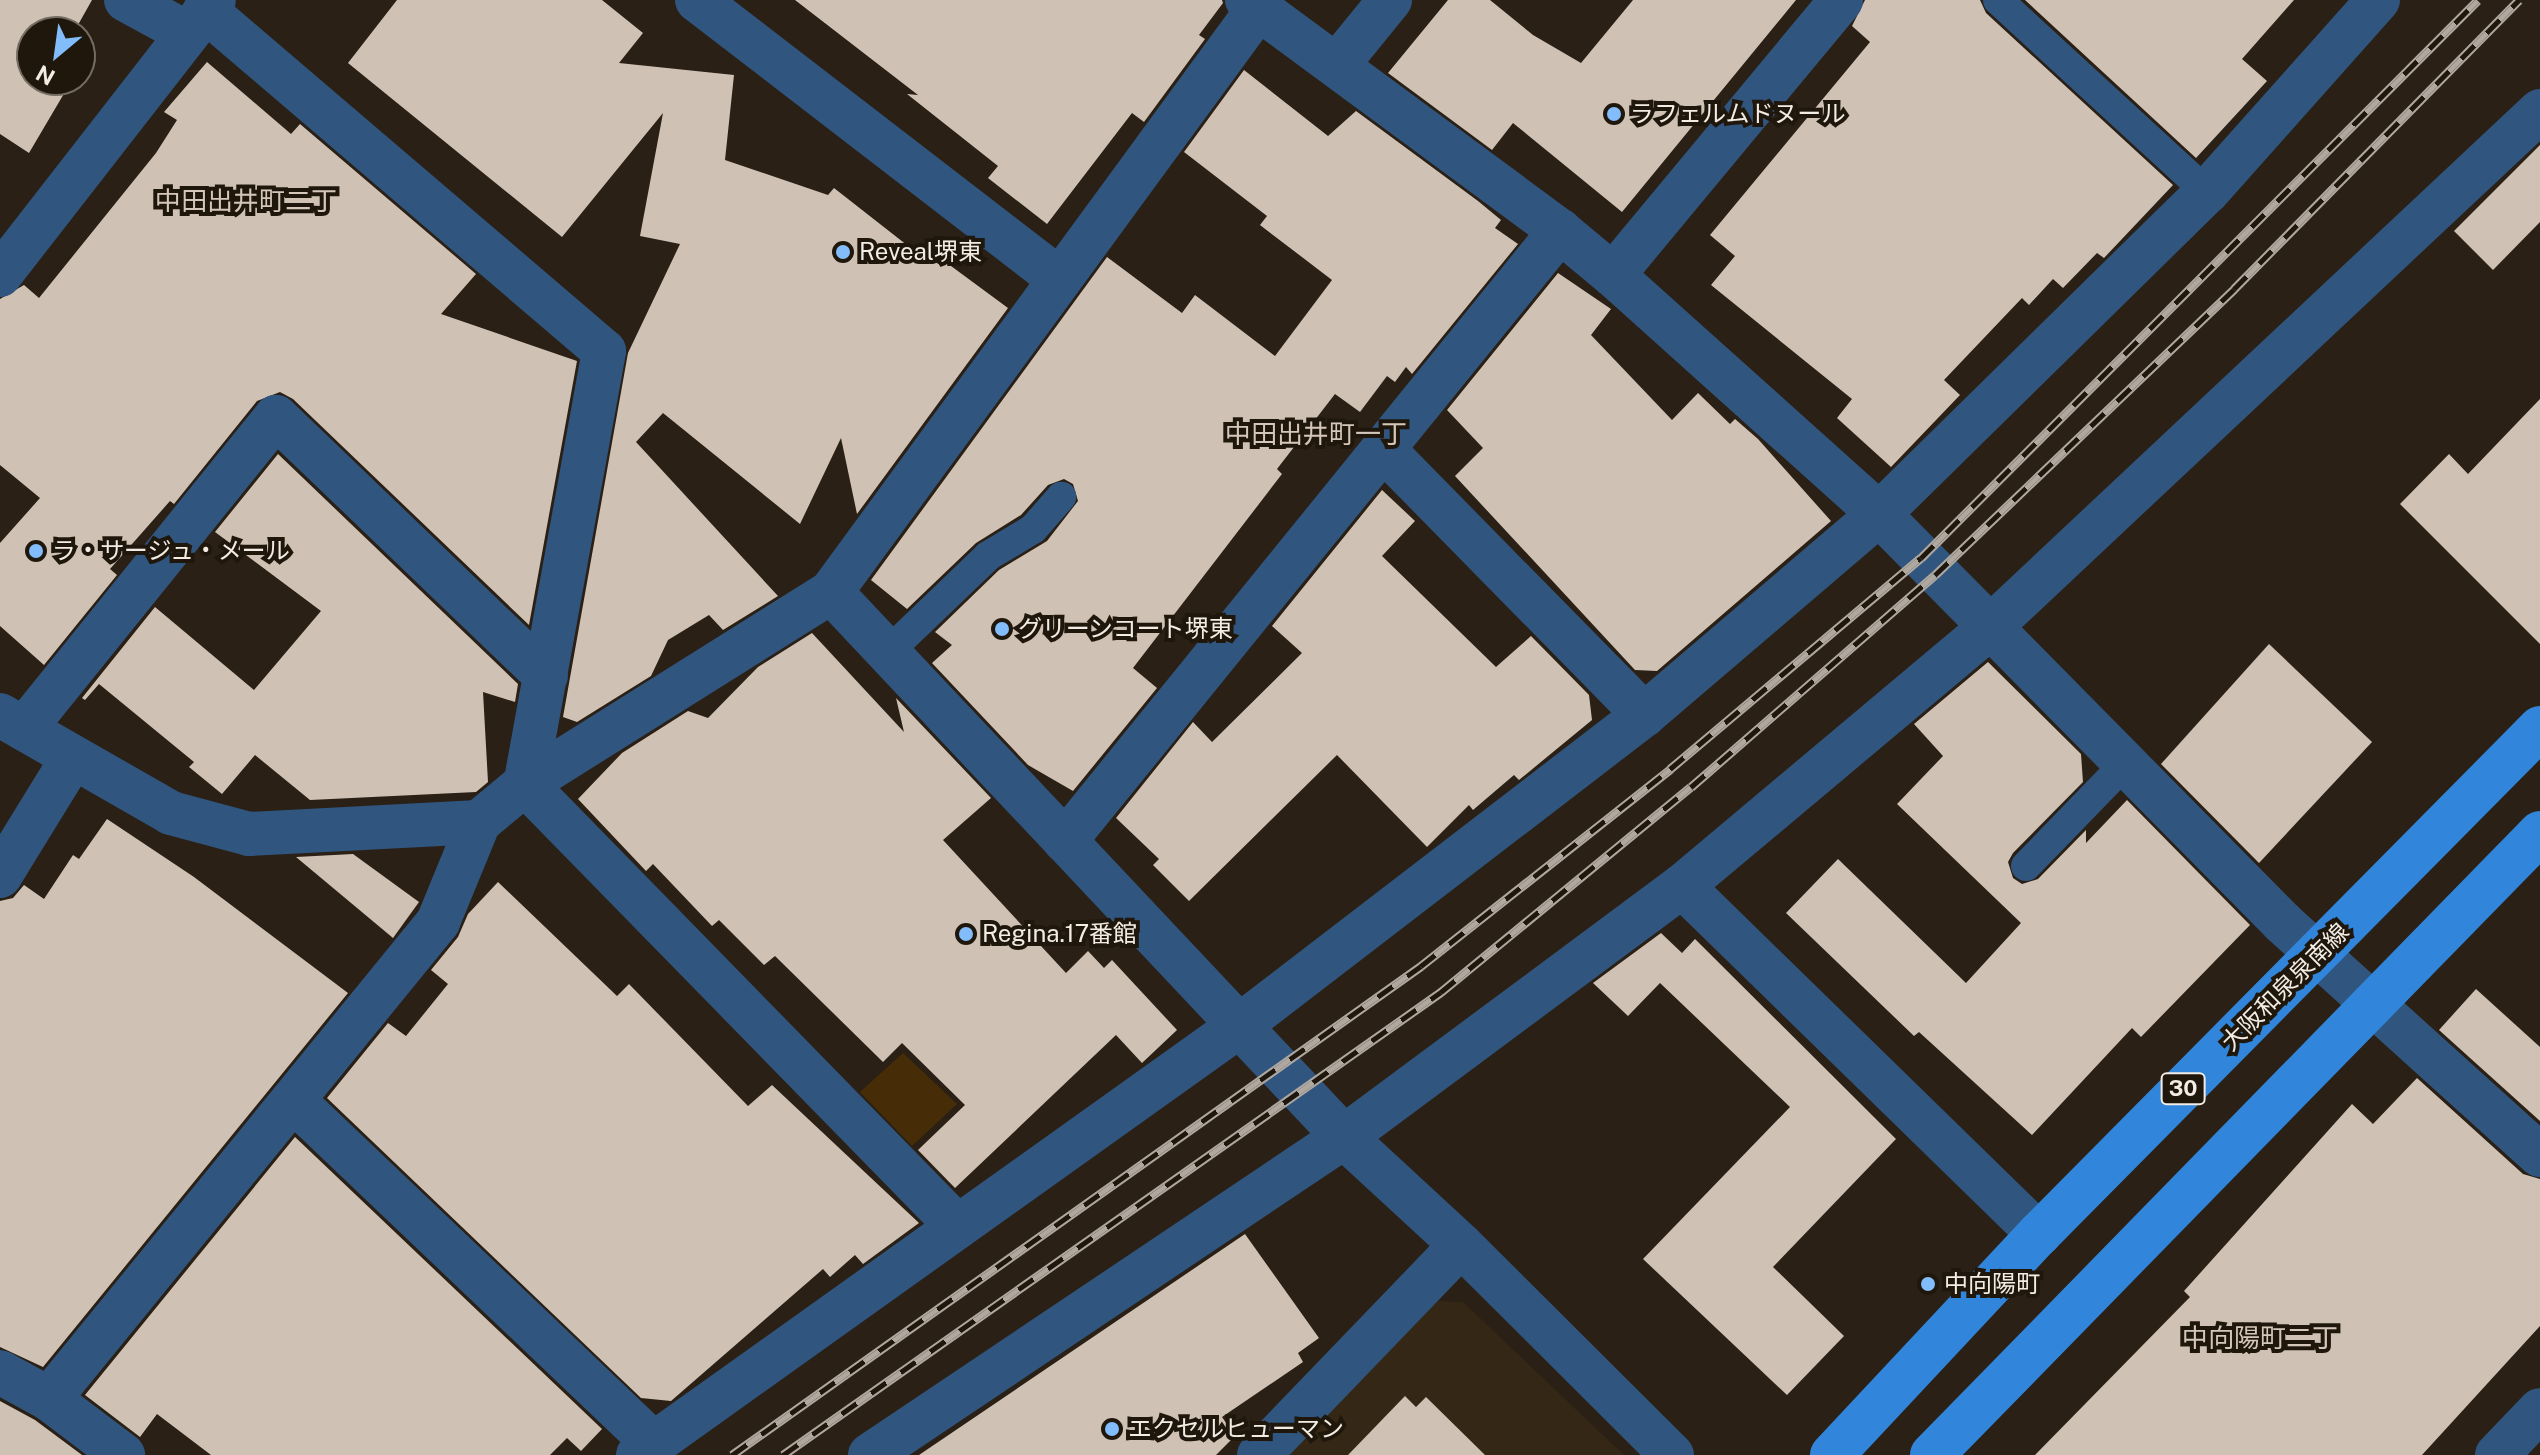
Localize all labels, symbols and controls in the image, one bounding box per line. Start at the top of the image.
north arrow [16,16,96,96]
text: N [32,60,59,91]
place label: ラフェルムドヌール [1630,100,1846,128]
marker: ラフェルムドヌール [1605,105,1623,123]
district label: 中田出井町二丁 [155,185,337,217]
place label: Reveal堺東 [859,238,982,266]
marker: Reveal堺東 [834,243,852,261]
district label: 中田出井町一丁 [1225,418,1407,450]
place label: ラ・サージュ・メール [52,537,292,565]
marker: ラ・サージュ・メール [27,542,45,560]
place label: グリーンコート堺東 [1018,615,1234,643]
marker: グリーンコート堺東 [993,620,1011,638]
street label: 大阪和泉泉南線 [2215,917,2355,1057]
place label: Regina.17番館 [982,920,1137,948]
marker: Regina.17番館 [957,925,975,943]
road number: 30 [2159,1071,2207,1107]
place label: 中向陽町 [1944,1270,2040,1298]
marker: 中向陽町 [1919,1275,1937,1293]
district label: 中向陽町二丁 [2182,1322,2338,1354]
place label: エクセルヒューマン [1128,1415,1344,1443]
marker: エクセルヒューマン [1103,1420,1121,1438]

